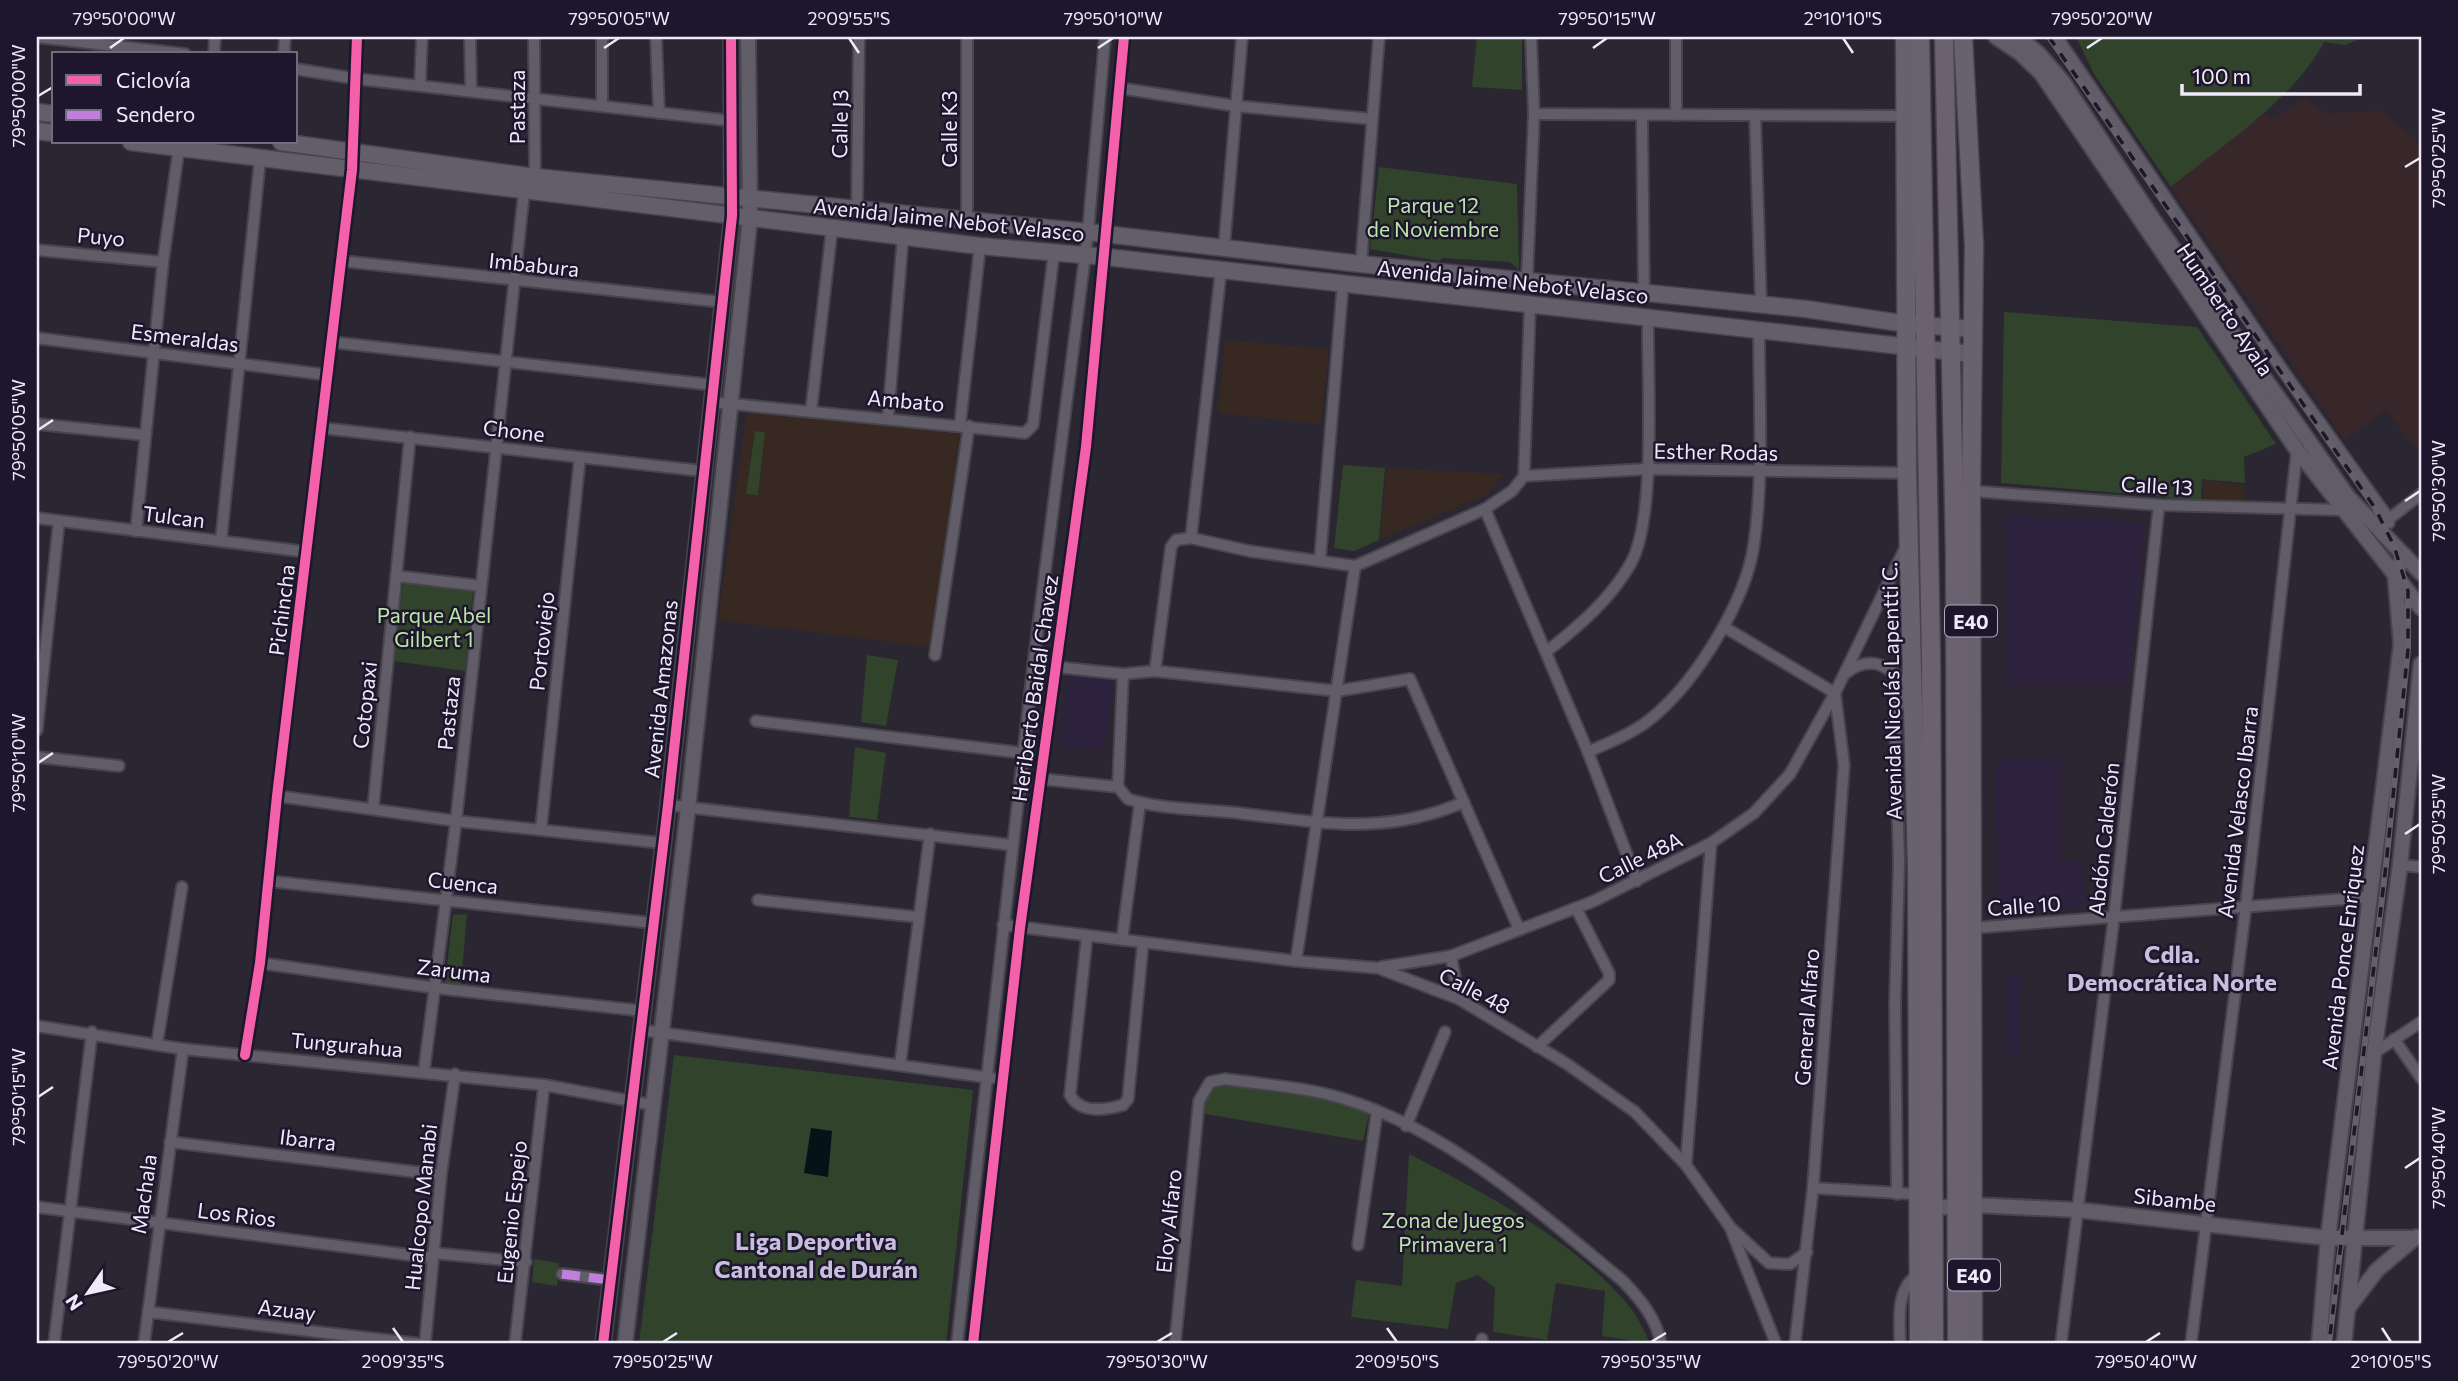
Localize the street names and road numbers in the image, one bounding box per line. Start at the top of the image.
street label: Pastaza [504,70,529,144]
street label: Calle J3 [826,89,852,159]
street label: Calle K3 [936,90,961,168]
street label: Avenida Jaime Nebot Velasco [812,192,1086,246]
street label: Puyo [76,221,126,251]
street label: Humberto Ayala [2172,238,2280,380]
street label: Imbabura [487,247,581,281]
street label: Avenida Jaime Nebot Velasco [1376,254,1650,308]
street label: Esmeraldas [130,318,240,356]
street label: Ambato [866,384,946,416]
street label: Chone [482,414,546,446]
street label: Esther Rodas [1653,437,1779,465]
street label: Calle 13 [2120,471,2194,499]
street label: Tulcan [142,500,206,532]
street label: Avenida Nicolás Lapentti C. [1876,562,1906,820]
street label: Pichincha [263,563,299,657]
street label: Heriberto Baidal Chavez [1006,573,1062,803]
street label: Portoviejo [523,590,559,692]
street label: Avenida Amazonas [638,599,682,779]
road number: E40 [1945,606,1997,636]
street label: Cotopaxi [347,660,381,750]
street label: Pastaza [432,675,464,751]
street label: Avenida Velasco Ibarra [2212,705,2262,919]
street label: Abdón Calderón [2083,761,2123,917]
street label: Calle 48A [1594,826,1686,888]
street label: Avenida Ponce Enriquez [2316,843,2368,1071]
street label: Cuenca [427,866,499,898]
street label: Calle 10 [1986,890,2062,920]
street label: General Alfaro [1789,948,1823,1086]
street label: Zaruma [415,953,493,987]
street label: Calle 48 [1435,962,1515,1018]
street label: Tungurahua [290,1027,404,1061]
street label: Hualcopo Manabi [399,1122,441,1292]
street label: Ibarra [278,1123,338,1155]
street label: Eugenio Espejo [491,1139,531,1285]
street label: Machala [125,1152,161,1236]
street label: Eloy Alfaro [1150,1168,1186,1274]
street label: Sibambe [2132,1182,2218,1216]
street label: Los Rios [196,1197,278,1231]
road number: E40 [1948,1260,2000,1290]
street label: Azuay [257,1293,318,1325]

